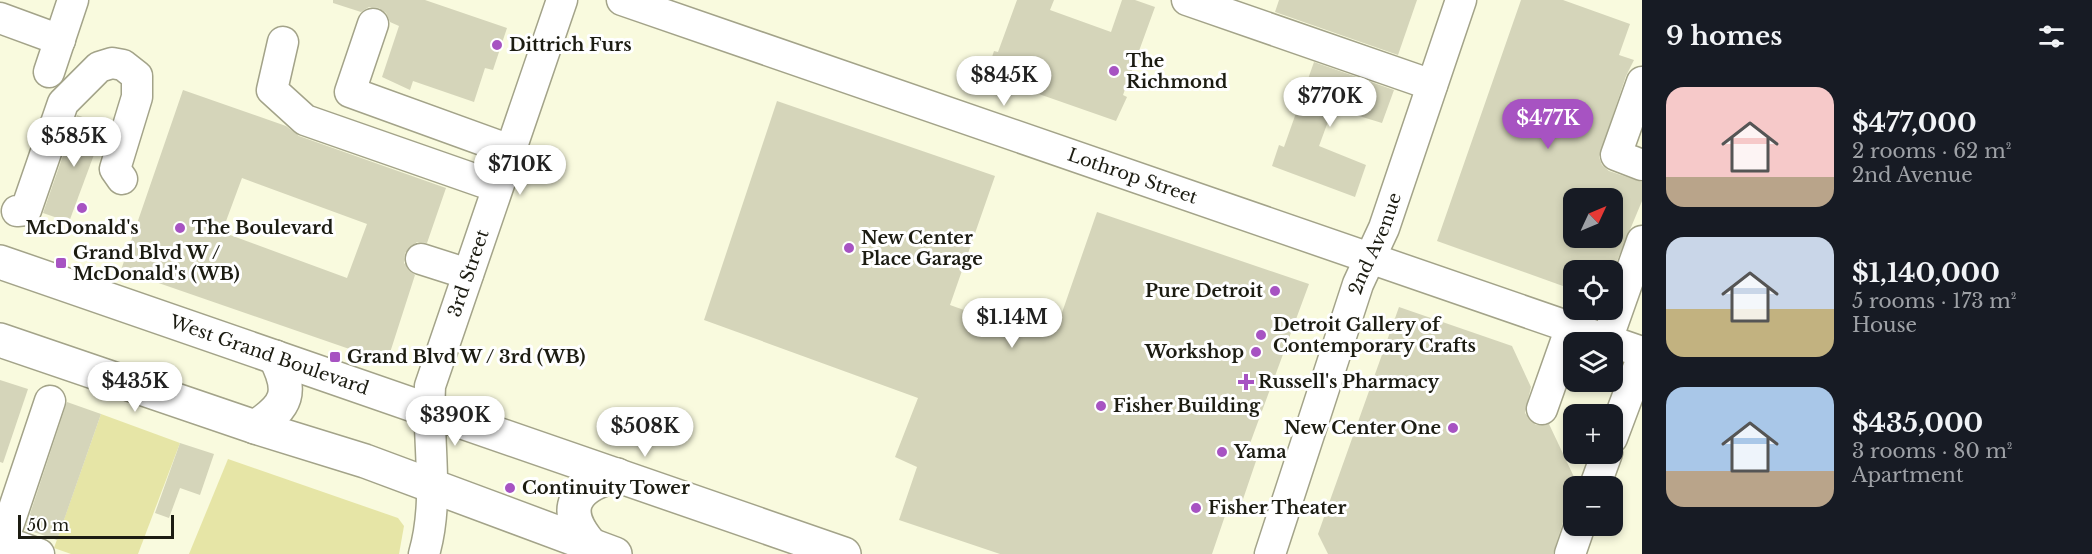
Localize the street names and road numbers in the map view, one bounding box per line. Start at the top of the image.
street label: Lothrop Street [1065,144,1200,209]
street label: 2nd Avenue [1344,190,1406,297]
street label: 3rd Street [443,226,494,320]
street label: West Grand Boulevard [166,310,372,400]

